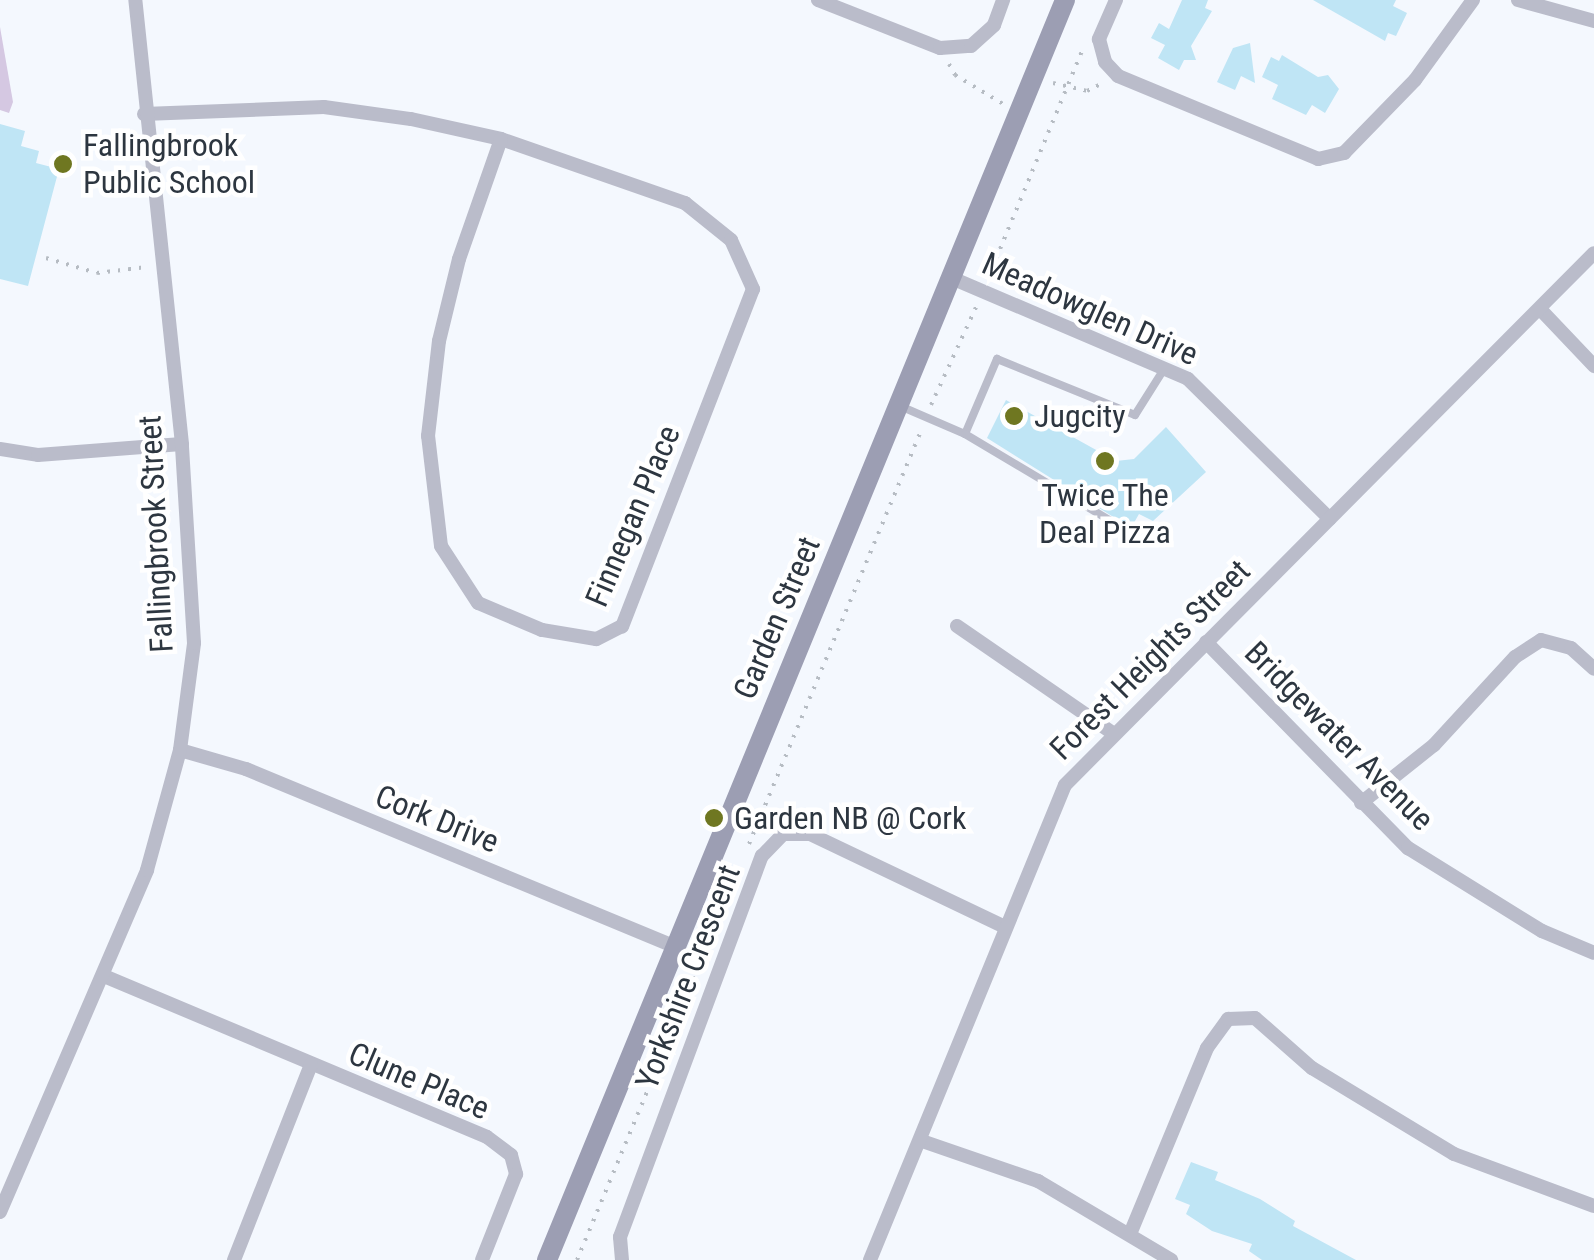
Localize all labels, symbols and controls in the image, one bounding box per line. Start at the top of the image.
place label: Fallingbrook Public School [83,127,255,202]
marker: Fallingbrook Public School [52,153,74,175]
street label: Meadowglen Drive [976,244,1204,374]
place label: Jugcity [1034,397,1126,435]
marker: Jugcity [1003,405,1025,427]
street label: Fallingbrook Street [131,414,181,654]
street label: Finnegan Place [578,420,688,612]
marker: Twice The Deal Pizza [1094,450,1116,472]
place label: Twice The Deal Pizza [1039,477,1171,552]
street label: Garden Street [726,531,828,705]
street label: Forest Heights Street [1042,552,1258,768]
street label: Bridgewater Avenue [1237,634,1441,838]
street label: Cork Drive [370,777,504,861]
place label: Garden NB @ Cork [734,799,966,837]
marker: Garden NB @ Cork [703,807,725,829]
street label: Yorkshire Crescent [628,859,748,1095]
street label: Clune Place [343,1034,495,1128]

